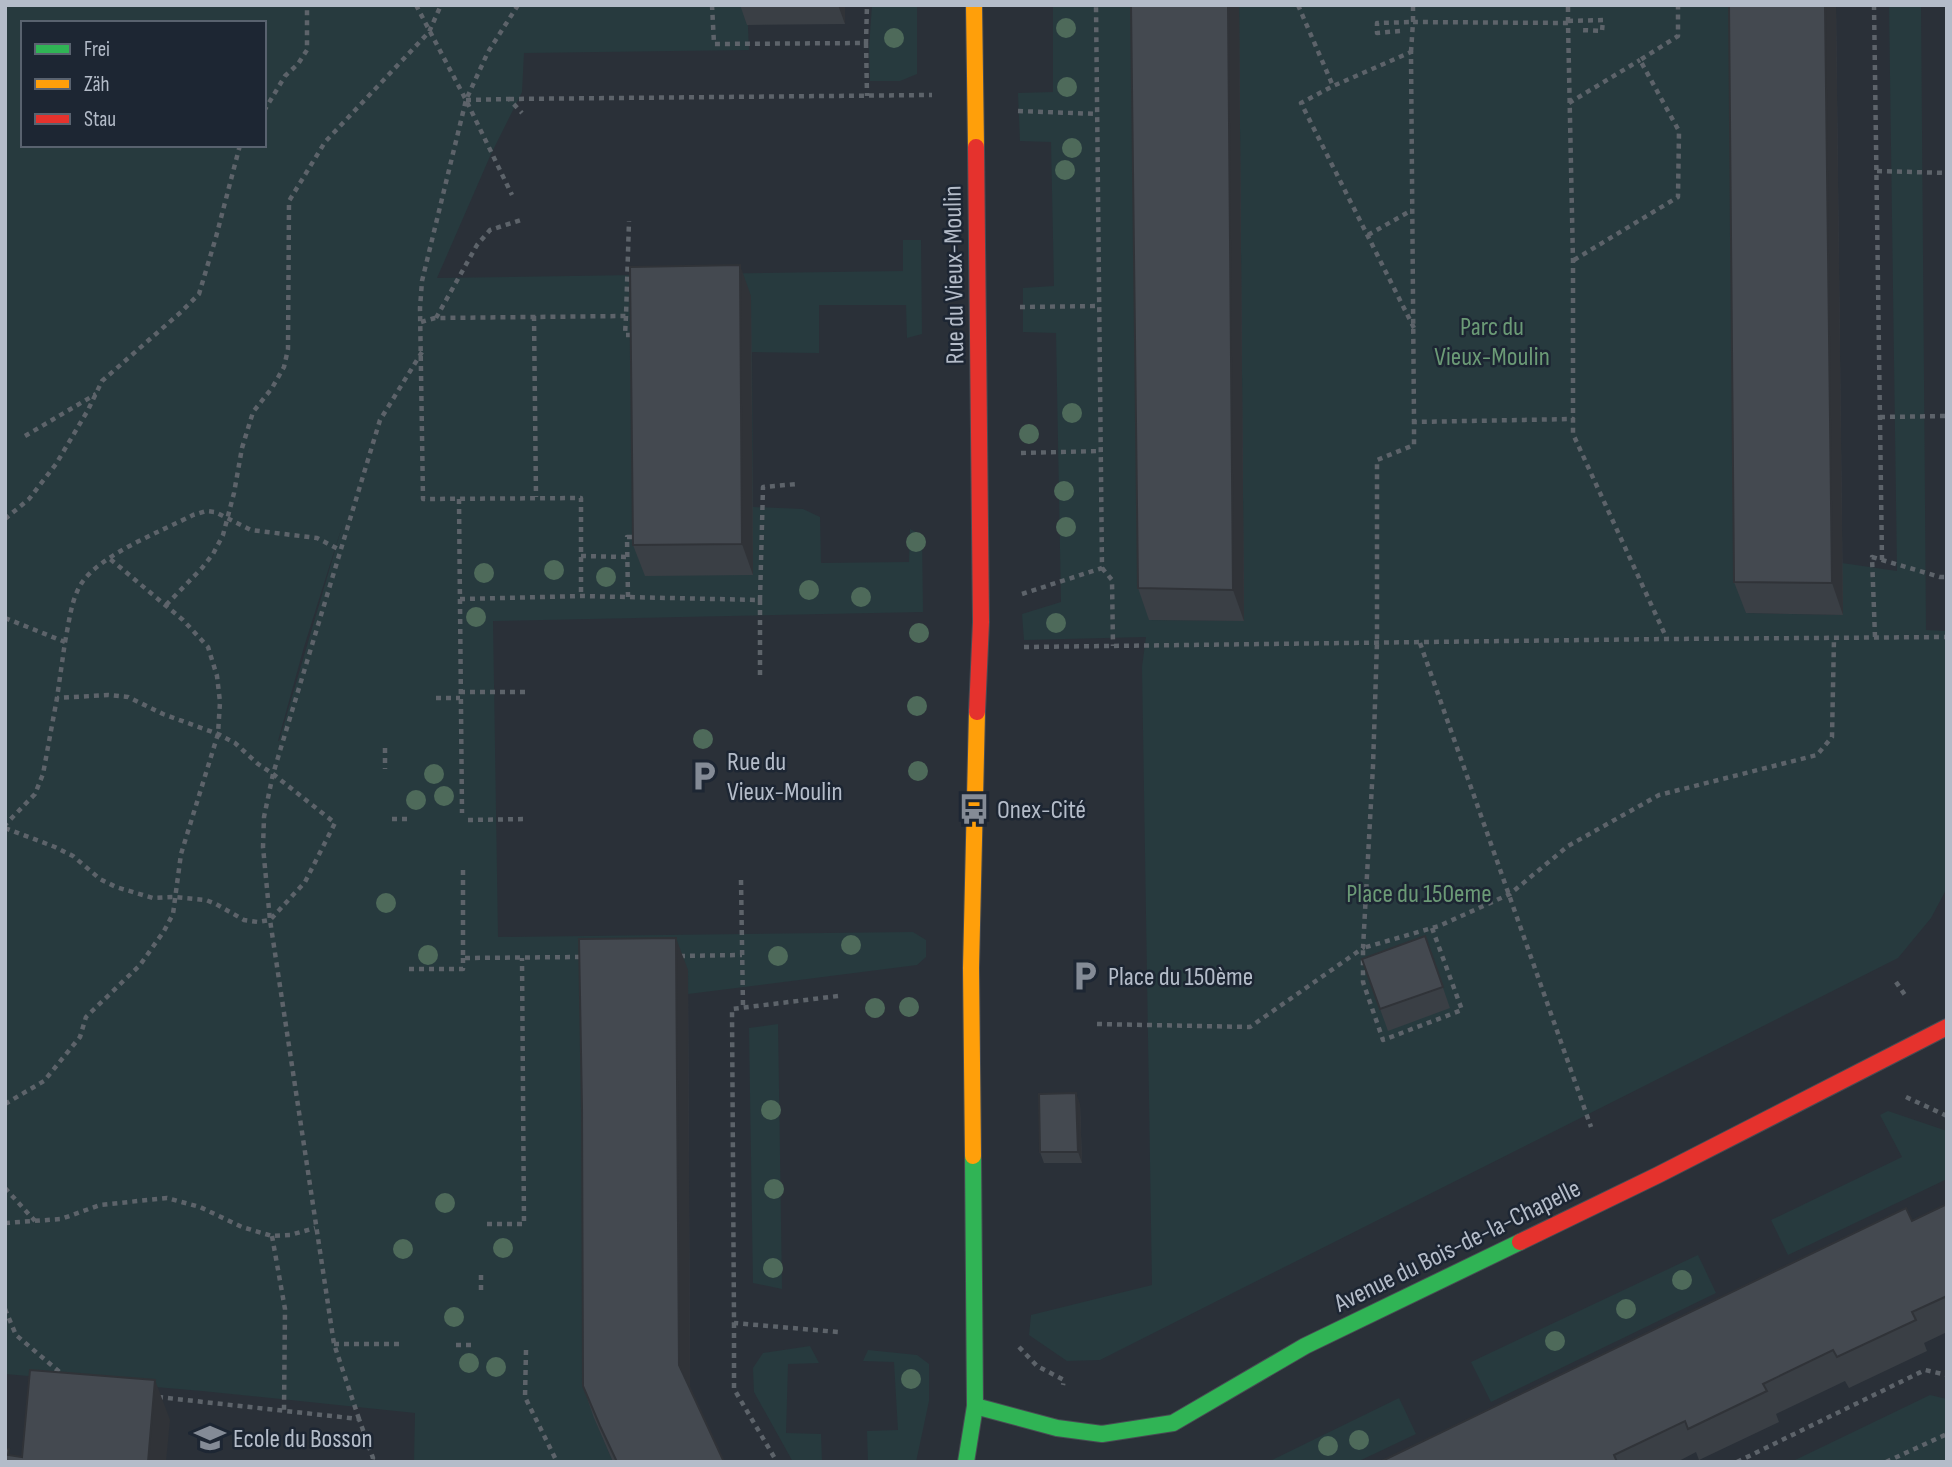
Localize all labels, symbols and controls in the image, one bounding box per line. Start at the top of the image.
legend [21,21,266,147]
text: Frei [84,37,110,62]
text: Zäh [84,72,110,97]
text: Stau [84,107,116,132]
street label: Rue du Vieux-Moulin [937,185,972,365]
park label: Parc du Vieux-Moulin [1434,312,1550,373]
place label: Rue du Vieux-Moulin [727,747,843,808]
parking icon: Rue du Vieux-Moulin [687,759,721,793]
bus stop icon: Onex-Cité [957,792,991,826]
place label: Onex-Cité [997,795,1086,826]
park label: Place du 150eme [1346,879,1492,910]
parking icon: Place du 150ème [1068,959,1102,993]
place label: Place du 150ème [1108,962,1253,993]
street label: Avenue du Bois-de-la-Chapelle [1329,1173,1586,1320]
school or university icon: Ecole du Bosson [193,1421,227,1455]
place label: Ecole du Bosson [233,1424,373,1455]

